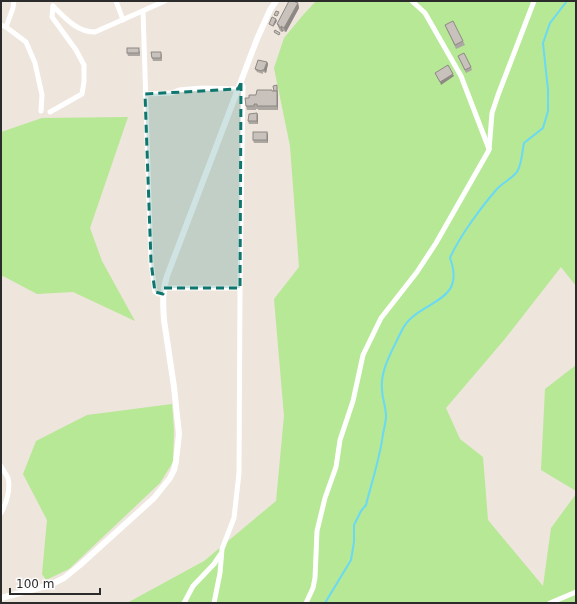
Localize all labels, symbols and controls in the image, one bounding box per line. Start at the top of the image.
scale bar [10,570,100,596]
text: 100 m [16,577,54,591]

